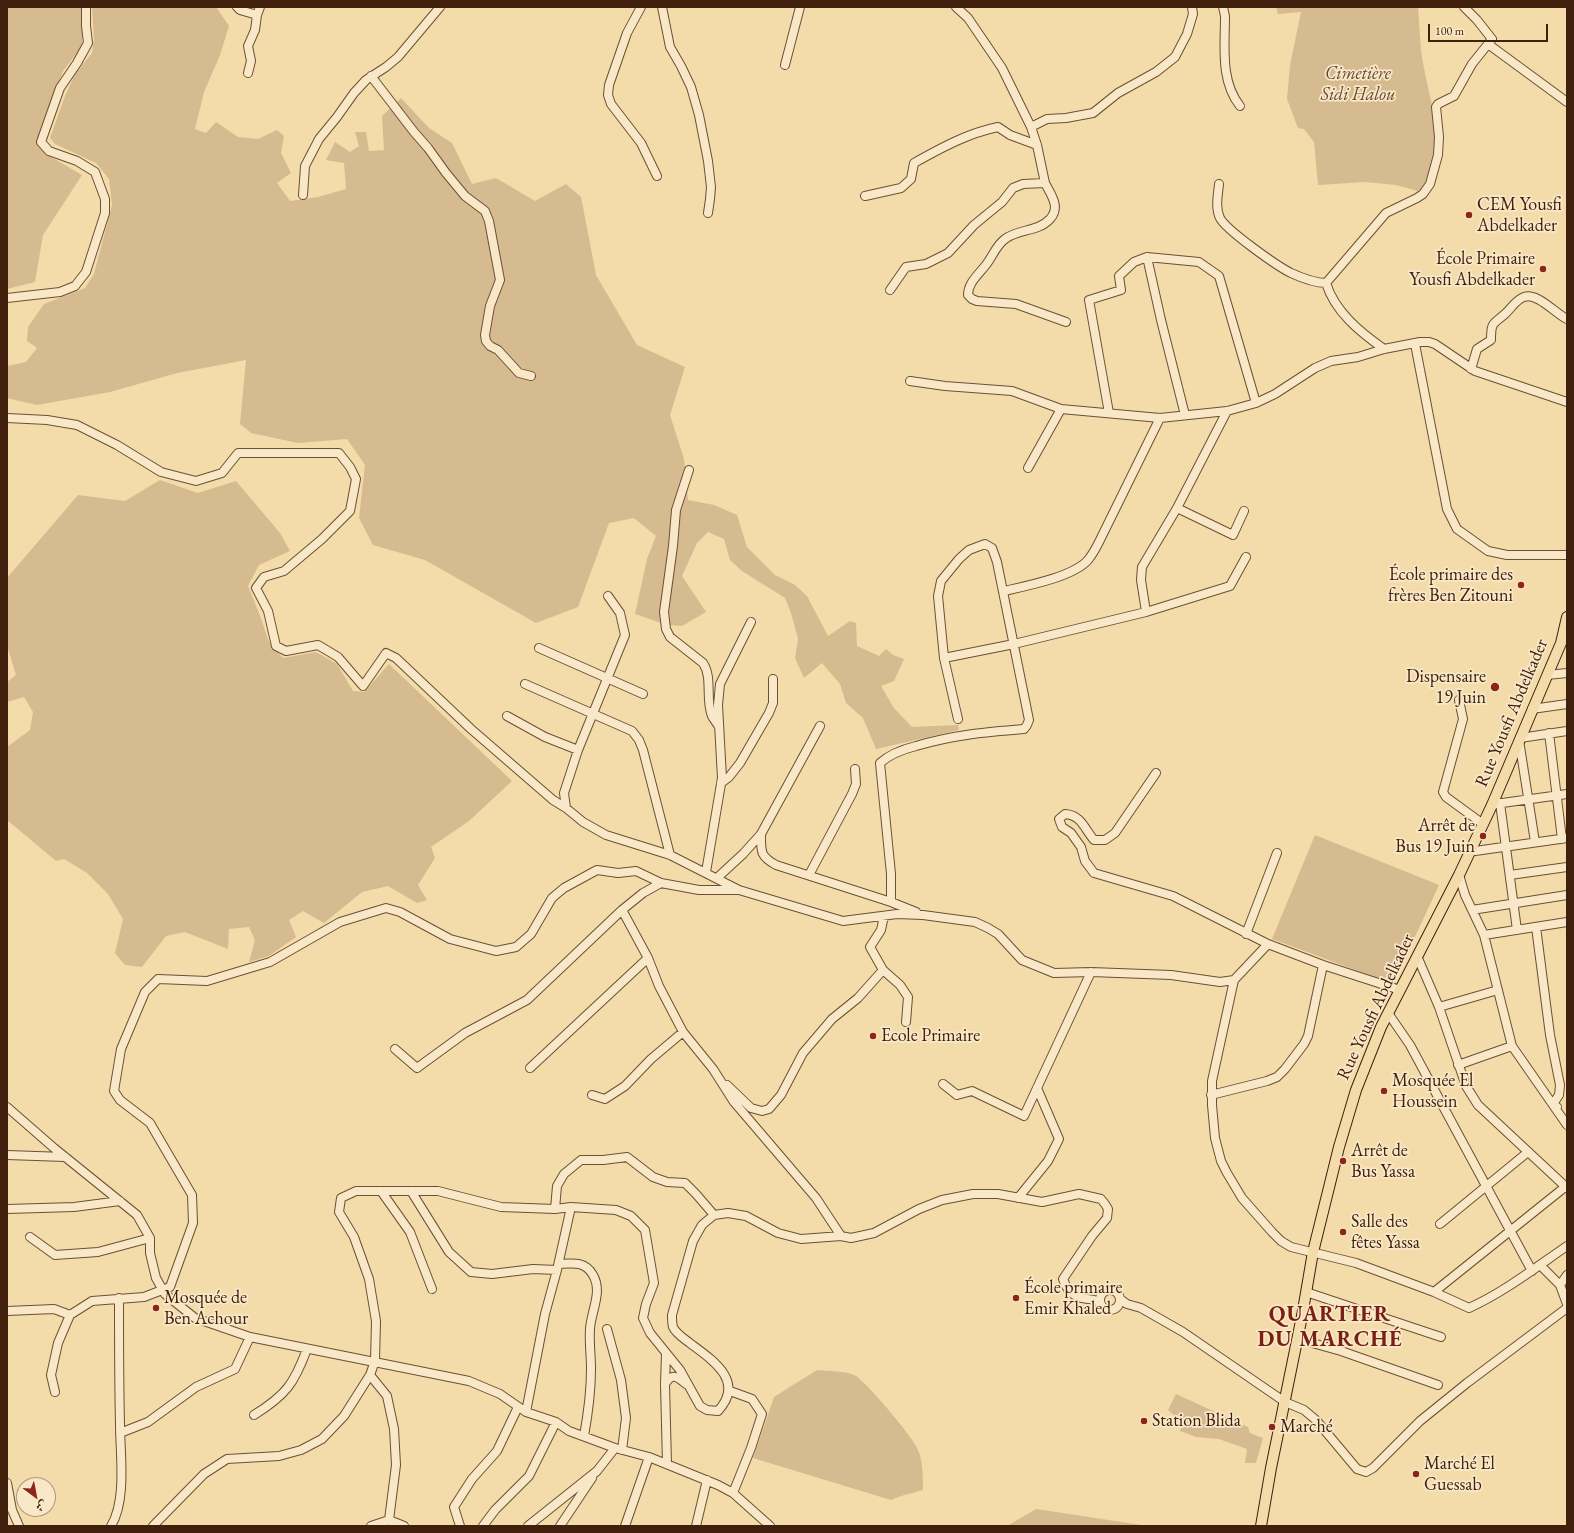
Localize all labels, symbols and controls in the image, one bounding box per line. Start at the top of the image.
scale bar [1430,16,1550,42]
text: 100 m [1435,23,1464,39]
park label: Cimetière Sidi Halou [1321,63,1395,106]
place label: CEM Yousfi Abdelkader [1477,194,1562,236]
marker: CEM Yousfi Abdelkader [1464,210,1474,220]
place label: École Primaire Yousfi Abdelkader [1409,248,1535,290]
marker: École Primaire Yousfi Abdelkader [1538,264,1548,274]
place label: École primaire des frères Ben Zitouni [1388,564,1513,606]
marker: École primaire des frères Ben Zitouni [1516,580,1526,590]
street label: Rue Yousfi Abdelkader [1471,636,1553,790]
place label: Dispensaire 19 Juin [1406,666,1486,708]
marker: Dispensaire 19 Juin [1489,681,1501,693]
place label: Arrêt de Bus 19 Juin [1395,815,1475,858]
marker: Arrêt de Bus 19 Juin [1478,831,1488,841]
street label: Rue Yousfi Abdelkader [1333,931,1419,1083]
place label: Ecole Primaire [881,1025,980,1047]
marker: Ecole Primaire [868,1031,878,1041]
place label: Mosquée El Houssein [1392,1070,1473,1112]
marker: Mosquée El Houssein [1379,1086,1389,1096]
place label: Arrêt de Bus Yassa [1351,1140,1415,1182]
marker: Arrêt de Bus Yassa [1338,1156,1348,1166]
place label: Salle des fêtes Yassa [1351,1211,1420,1254]
marker: Salle des fêtes Yassa [1338,1227,1348,1237]
place label: École primaire Emir Khaled [1024,1277,1123,1320]
place label: Mosquée de Ben Achour [164,1287,248,1330]
marker: École primaire Emir Khaled [1011,1293,1021,1303]
district label: QUARTIER DU MARCHÉ [1257,1302,1403,1354]
marker: Mosquée de Ben Achour [151,1303,161,1313]
place label: Station Blida [1152,1410,1241,1432]
marker: Station Blida [1139,1416,1149,1426]
place label: Marché [1280,1416,1333,1438]
marker: Marché [1267,1422,1277,1432]
place label: Marché El Guessab [1424,1453,1495,1496]
marker: Marché El Guessab [1411,1469,1421,1479]
north arrow [16,1477,56,1517]
text: ش [33,1497,50,1515]

